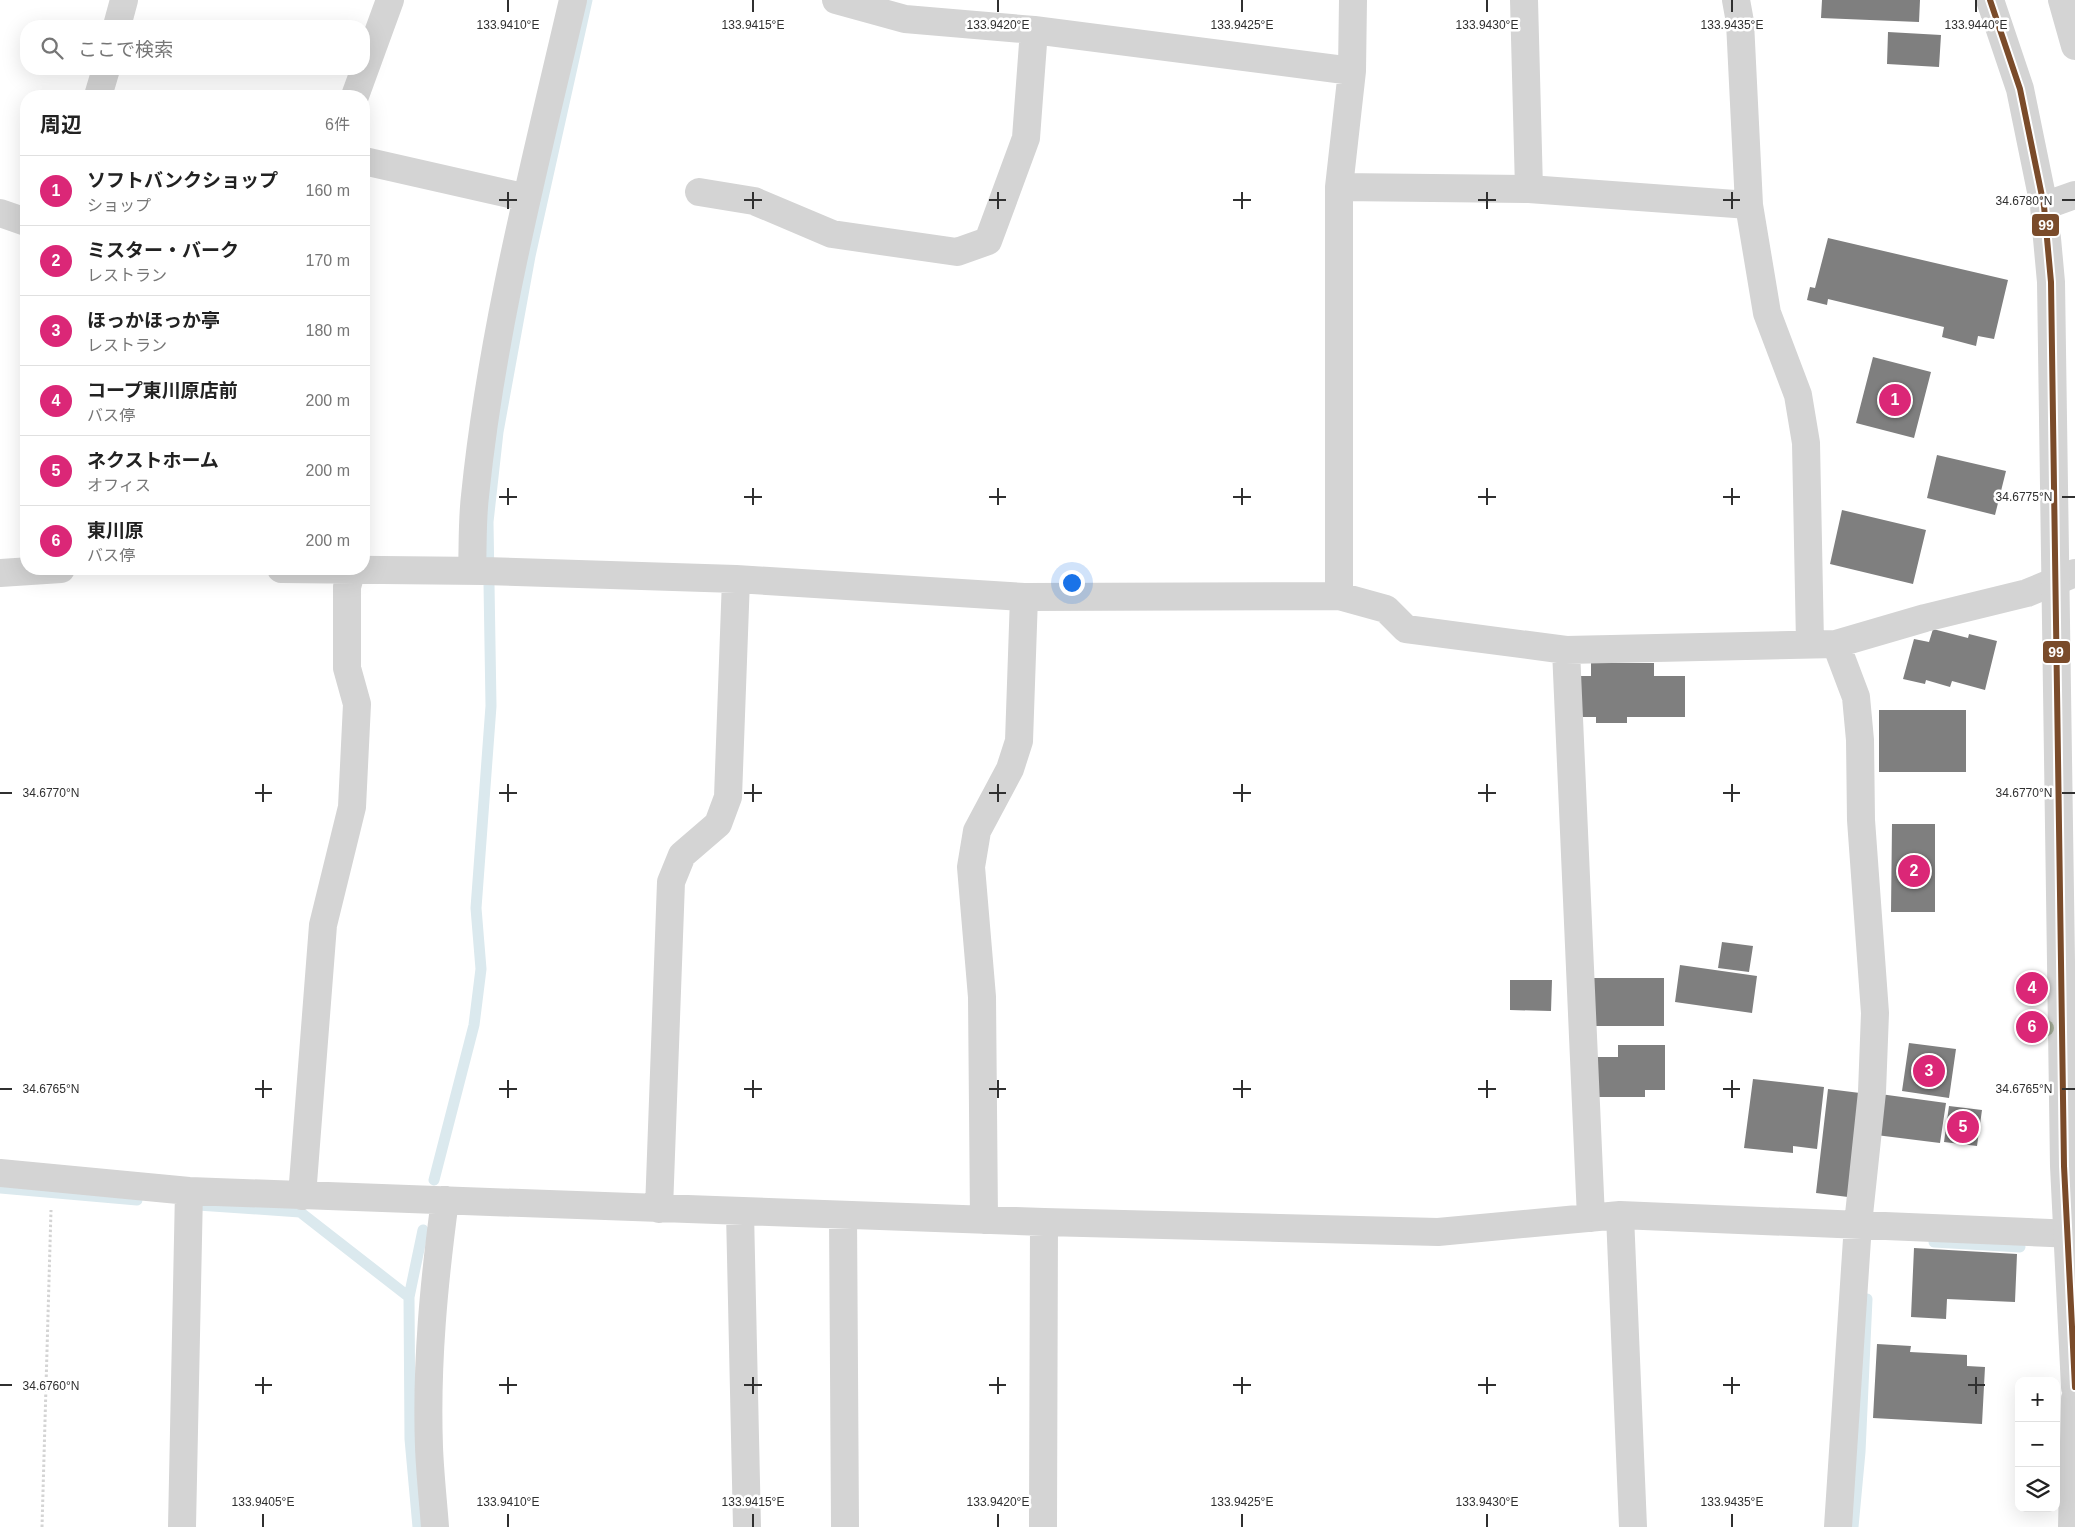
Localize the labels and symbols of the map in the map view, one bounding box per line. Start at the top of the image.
text: 133.9410°E [477,18,539,32]
text: 133.9415°E [722,18,784,32]
text: 133.9420°E [967,18,1029,32]
text: 133.9425°E [1211,18,1273,32]
text: 133.9430°E [1456,18,1518,32]
text: 133.9435°E [1701,18,1763,32]
text: 133.9440°E [1945,18,2007,32]
text: 34.6780°N [1996,194,2052,208]
line badge: 99 [2031,213,2060,237]
text: 99 [2038,217,2054,233]
pin: 1 [1879,381,1911,419]
text: 34.6775°N [1996,490,2052,504]
your location [1059,570,1085,596]
line badge: 99 [2042,640,2071,664]
text: 99 [2048,644,2064,660]
text: 34.6770°N [23,786,79,800]
text: 34.6770°N [1996,786,2052,800]
pin: 2 [1898,852,1930,890]
pin: 4 [2016,969,2048,1007]
pin: 6 [2016,1008,2048,1046]
pin: 3 [1913,1052,1945,1090]
text: 34.6765°N [23,1082,79,1096]
text: 34.6765°N [1996,1082,2052,1096]
pin: 5 [1947,1108,1979,1146]
text: 34.6760°N [23,1379,79,1393]
text: 133.9405°E [232,1495,294,1509]
text: 133.9410°E [477,1495,539,1509]
text: 133.9415°E [722,1495,784,1509]
text: 133.9420°E [967,1495,1029,1509]
text: 133.9425°E [1211,1495,1273,1509]
text: 133.9430°E [1456,1495,1518,1509]
text: 133.9435°E [1701,1495,1763,1509]

